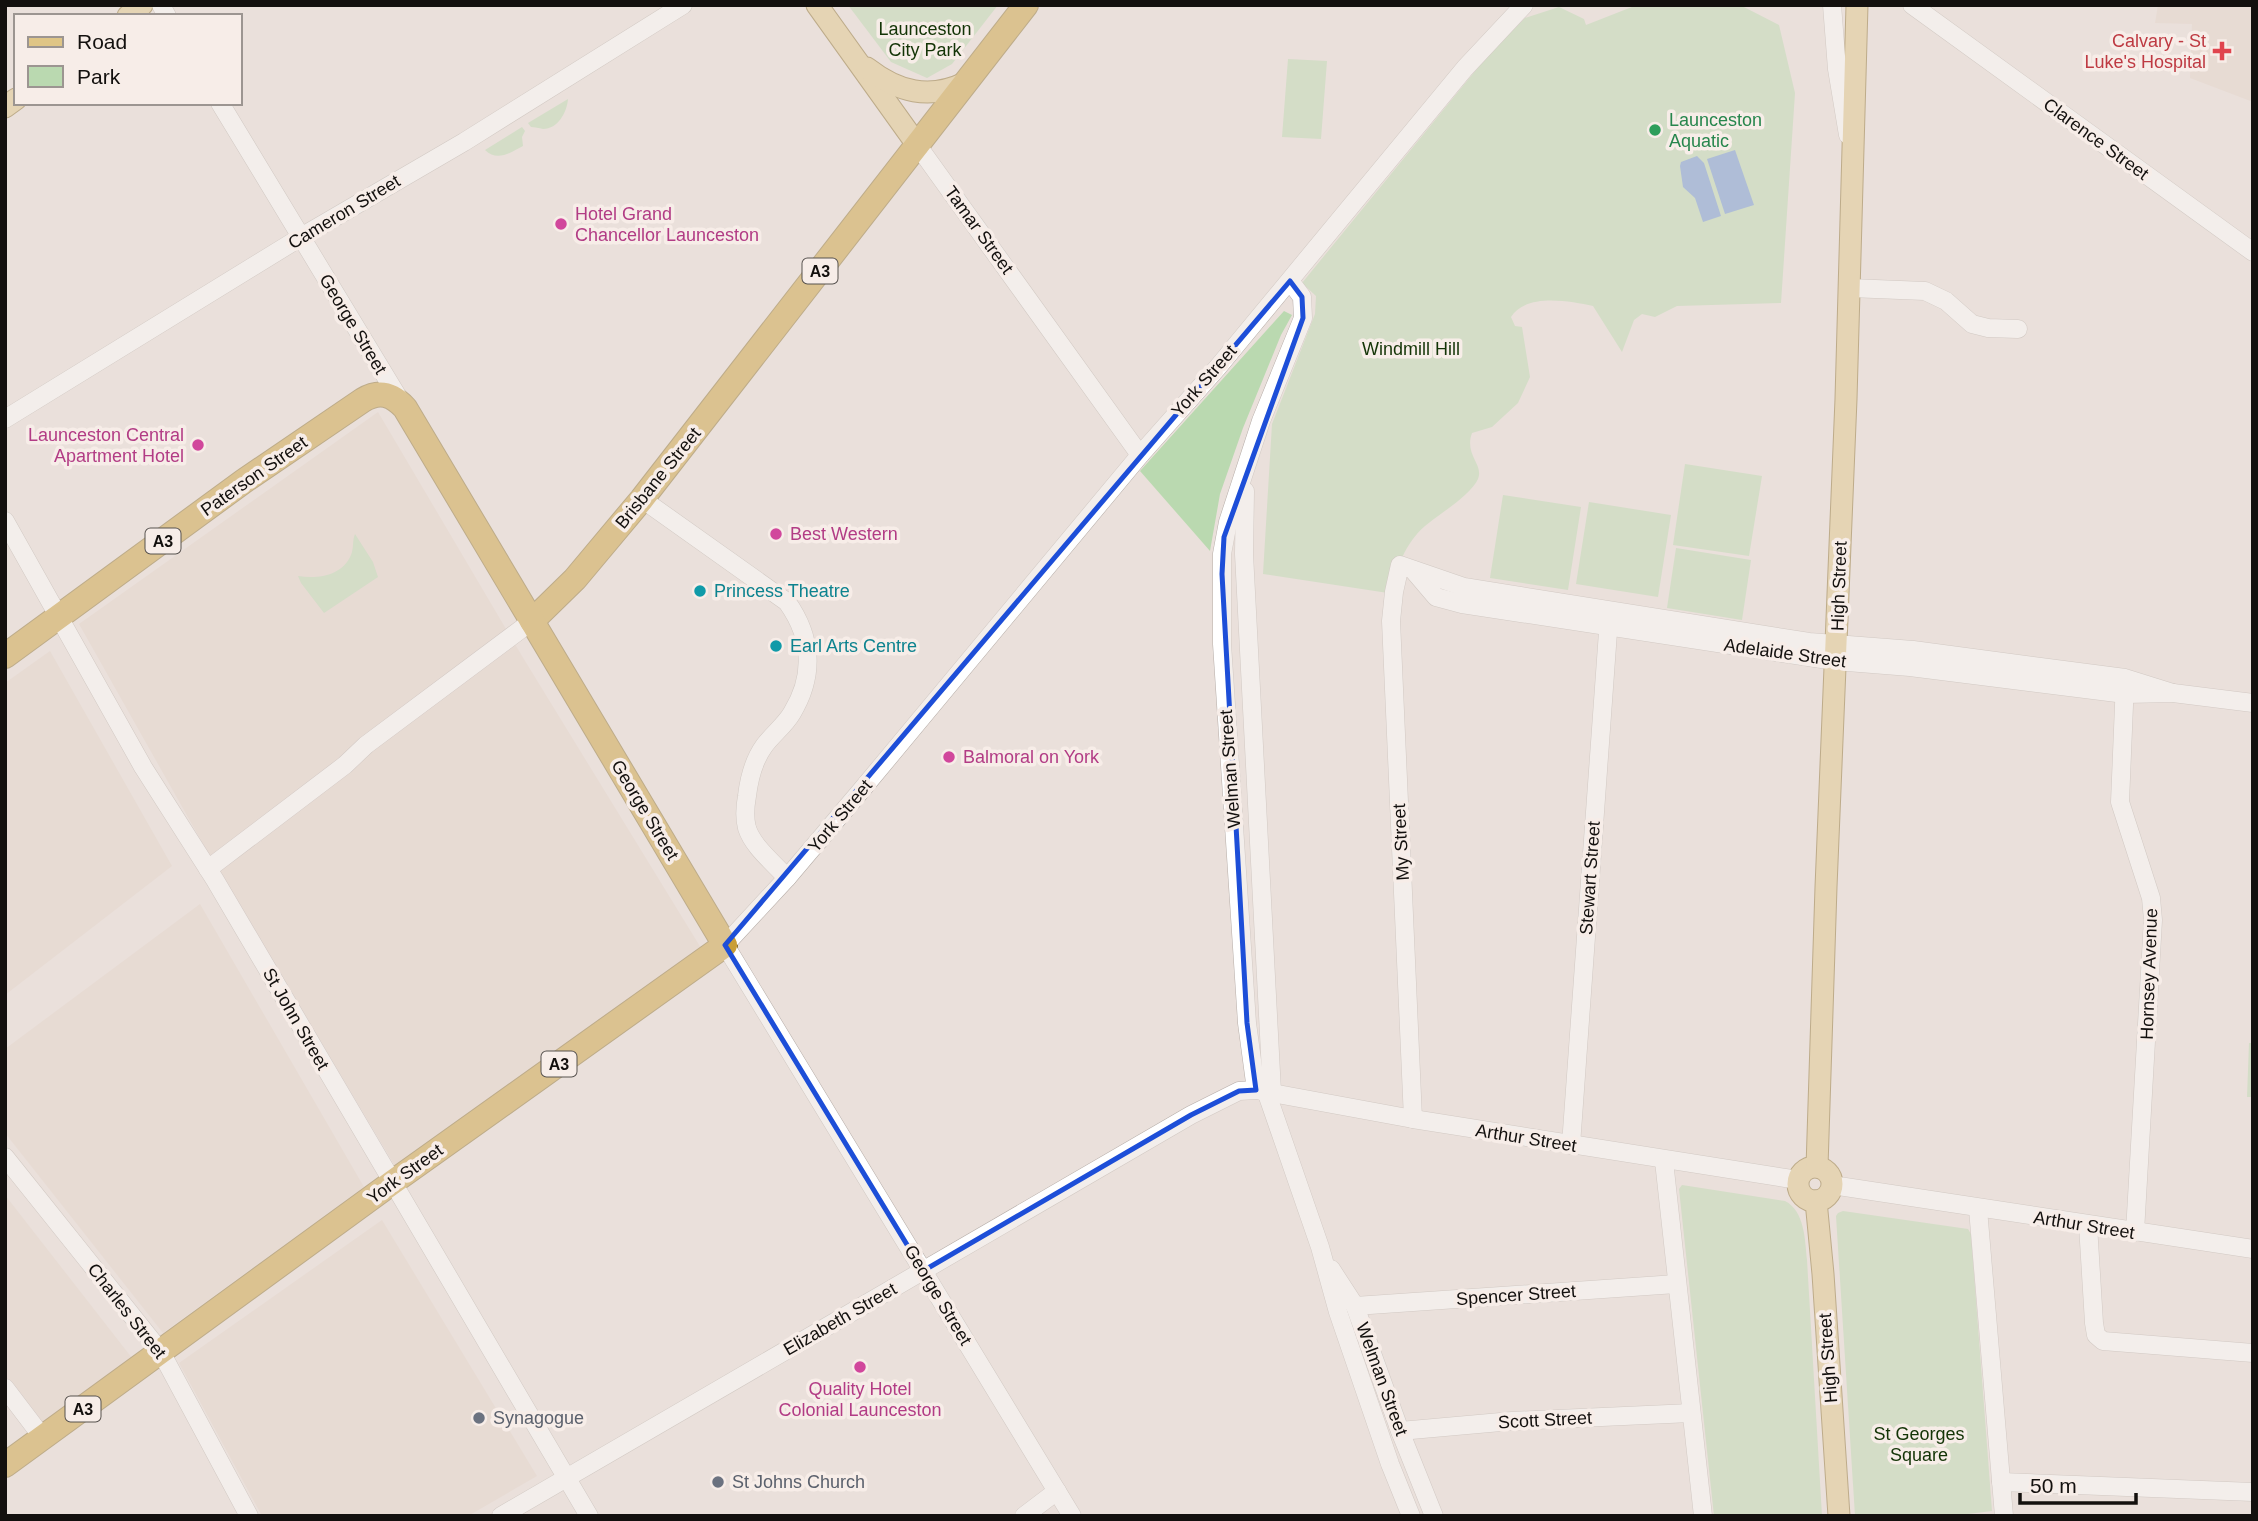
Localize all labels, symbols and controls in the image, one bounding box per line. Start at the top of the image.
legend [14,14,242,105]
park label: Launceston City Park [878,19,972,60]
text: Road [77,30,127,53]
place label: Calvary - St Luke's Hospital [2085,31,2206,72]
marker: Calvary - St Luke's Hospital [2212,41,2232,61]
text: Park [77,65,121,88]
street label: Clarence Street [2040,94,2152,184]
place label: Launceston Aquatic [1669,110,1762,151]
marker: Launceston Aquatic [1647,122,1663,138]
street label: Cameron Street [284,171,404,253]
street label: Tamar Street [941,182,1017,278]
place label: Hotel Grand Chancellor Launceston [575,204,759,245]
marker: Hotel Grand Chancellor Launceston [553,216,569,232]
road number: A3 [802,258,838,284]
street label: George Street [315,270,391,378]
park label: Windmill Hill [1362,339,1460,359]
street label: York Street [1167,341,1241,421]
street label: Brisbane Street [611,423,705,533]
place label: Launceston Central Apartment Hotel [28,425,184,466]
street label: Paterson Street [197,432,311,520]
marker: Launceston Central Apartment Hotel [190,437,206,453]
place label: Best Western [790,524,898,544]
marker: Best Western [768,526,784,542]
road number: A3 [146,528,180,554]
street label: High Street [1827,541,1851,631]
place label: Princess Theatre [714,581,850,601]
marker: Princess Theatre [692,583,708,599]
street label: Adelaide Street [1723,635,1847,671]
place label: Earl Arts Centre [790,636,917,656]
marker: Earl Arts Centre [768,638,784,654]
street label: Welman Street [1216,709,1244,829]
place label: Balmoral on York [963,747,1100,767]
marker: Balmoral on York [941,749,957,765]
street label: George Street [607,756,683,864]
street label: York Street [804,776,876,856]
street label: My Street [1389,803,1413,881]
street label: Stewart Street [1576,820,1604,936]
street label: Hornsey Avenue [2137,908,2161,1040]
street label: St John Street [259,965,333,1073]
road number: A3 [542,1052,576,1076]
street label: Arthur Street [1474,1120,1578,1156]
street label: York Street [363,1140,447,1208]
street label: Arthur Street [2032,1207,2136,1243]
street label: George Street [900,1241,976,1349]
street label: Charles Street [84,1260,170,1362]
street label: Elizabeth Street [780,1279,900,1359]
street label: Spencer Street [1455,1281,1577,1309]
street label: High Street [1815,1312,1841,1404]
street label: Welman Street [1352,1320,1412,1438]
marker: Quality Hotel Colonial Launceston [852,1359,868,1375]
place label: Quality Hotel Colonial Launceston [778,1379,942,1420]
road number: A3 [66,1396,100,1422]
place label: Synagogue [493,1408,584,1428]
street label: Scott Street [1498,1408,1592,1432]
marker: Synagogue [471,1410,487,1426]
park label: St Georges Square [1873,1424,1965,1465]
scale bar [2020,1462,2136,1506]
place label: St Johns Church [732,1472,865,1492]
marker: St Johns Church [710,1474,726,1490]
text: 50 m [2030,1474,2077,1497]

